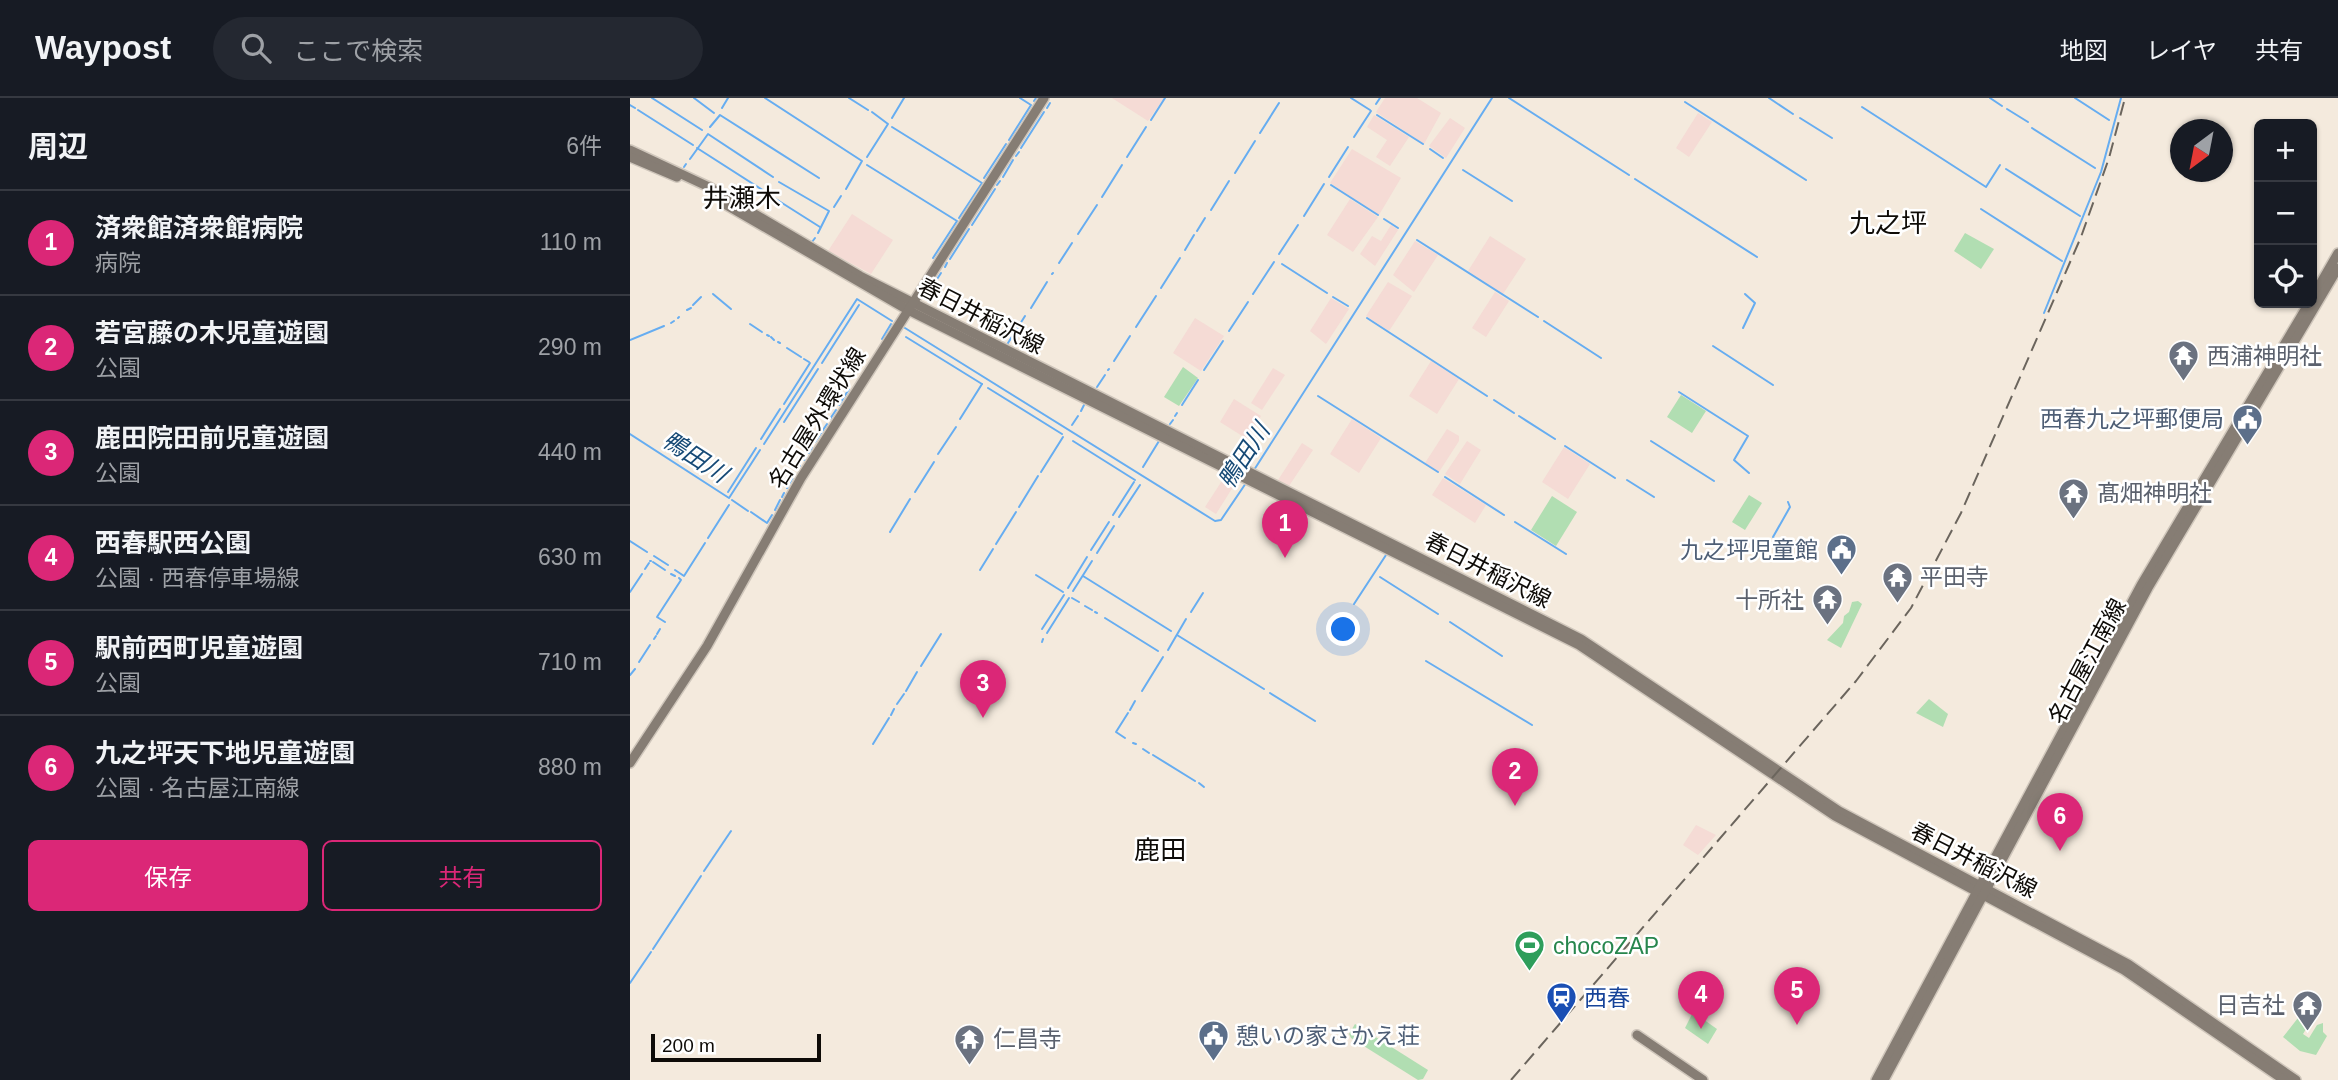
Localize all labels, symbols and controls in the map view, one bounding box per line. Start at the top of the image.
search box [213,17,703,80]
text: Waypost [35,29,171,66]
icon: search [237,29,275,67]
text: ここで検索 [293,36,423,66]
text: 地図 [2060,37,2108,64]
text: レイヤ [2146,37,2217,64]
text: 共有 [2255,37,2303,64]
north arrow [2170,119,2233,182]
map controls [2254,119,2317,308]
button: + [2254,119,2317,182]
text: 周辺 [28,130,88,163]
text: 6件 [566,133,602,159]
button: − [2254,182,2317,245]
district label: 井瀬木 [703,183,781,213]
district label: 九之坪 [1849,208,1927,238]
text: 済衆館済衆館病院 [95,213,303,243]
text: 1 [45,229,57,255]
text: 110 m [540,229,602,255]
button: locate [2254,245,2317,308]
text: 病院 [95,250,141,276]
street label: 春日井稲沢線 [914,273,1048,359]
text: 若宮藤の木児童遊園 [95,318,329,348]
text: 2 [45,334,57,360]
text: 290 m [538,334,602,360]
temple icon: 西浦神明社 [2167,339,2201,383]
street label: 名古屋外環状線 [763,343,871,493]
place label: 西浦神明社 [2207,343,2322,369]
text: 公園 [95,355,141,381]
public building icon: 西春九之坪郵便局 [2230,402,2264,446]
place label: 西春九之坪郵便局 [2040,406,2224,432]
water label: 鴨田川 [1213,416,1276,493]
text: 鹿田院田前児童遊園 [95,423,329,453]
water label: 鴨田川 [658,426,735,489]
text: 3 [45,439,57,465]
text: 440 m [538,439,602,465]
text: 公園 [95,460,141,486]
temple icon: 髙畑神明社 [2057,476,2091,520]
place label: 髙畑神明社 [2097,480,2212,506]
pin: 1 [1262,500,1308,558]
street label: 春日井稲沢線 [1421,527,1555,613]
text: 西春駅西公園 [95,528,251,558]
public building icon: 九之坪児童館 [1824,533,1858,577]
place label: 九之坪児童館 [1680,537,1818,563]
text: 4 [45,544,57,570]
text: 630 m [538,544,602,570]
temple icon: 平田寺 [1880,560,1914,604]
place label: 平田寺 [1920,564,1989,590]
text: 公園 · 西春停車場線 [95,565,299,591]
temple icon: 十所社 [1810,583,1844,627]
place label: 十所社 [1735,587,1804,613]
street label: 名古屋江南線 [2043,594,2131,728]
your location [1326,612,1360,646]
text: 駅前西町児童遊園 [95,633,303,663]
text: 5 [45,649,57,675]
text: 710 m [538,649,602,675]
pin: 3 [960,660,1006,718]
text: 公園 [95,670,141,696]
text: 九之坪天下地児童遊園 [95,738,355,768]
pin: 2 [1492,748,1538,806]
text: 6 [45,754,57,780]
text: 880 m [538,754,602,780]
text: 公園 · 名古屋江南線 [95,775,299,801]
pin: 6 [2037,793,2083,851]
street label: 春日井稲沢線 [1907,817,2041,903]
district label: 鹿田 [1134,835,1186,865]
button: 保存 [28,840,308,911]
button: 共有 [322,840,602,911]
sports icon: chocoZAP [1513,929,1547,973]
place label: chocoZAP [1553,933,1659,959]
pin: 5 [1774,967,1820,1025]
pin: 4 [1678,971,1724,1029]
station icon: 西春 [1544,981,1578,1025]
place label: 西春 [1584,985,1630,1011]
temple icon: 日吉社 [2291,988,2325,1032]
place label: 日吉社 [2216,992,2285,1018]
public building icon: 憩いの家さかえ荘 [1196,1019,1230,1063]
temple icon: 仁昌寺 [953,1022,987,1066]
place label: 憩いの家さかえ荘 [1236,1023,1420,1049]
place label: 仁昌寺 [993,1026,1062,1052]
scale bar [651,1031,821,1063]
text: 200 m [662,1035,715,1056]

